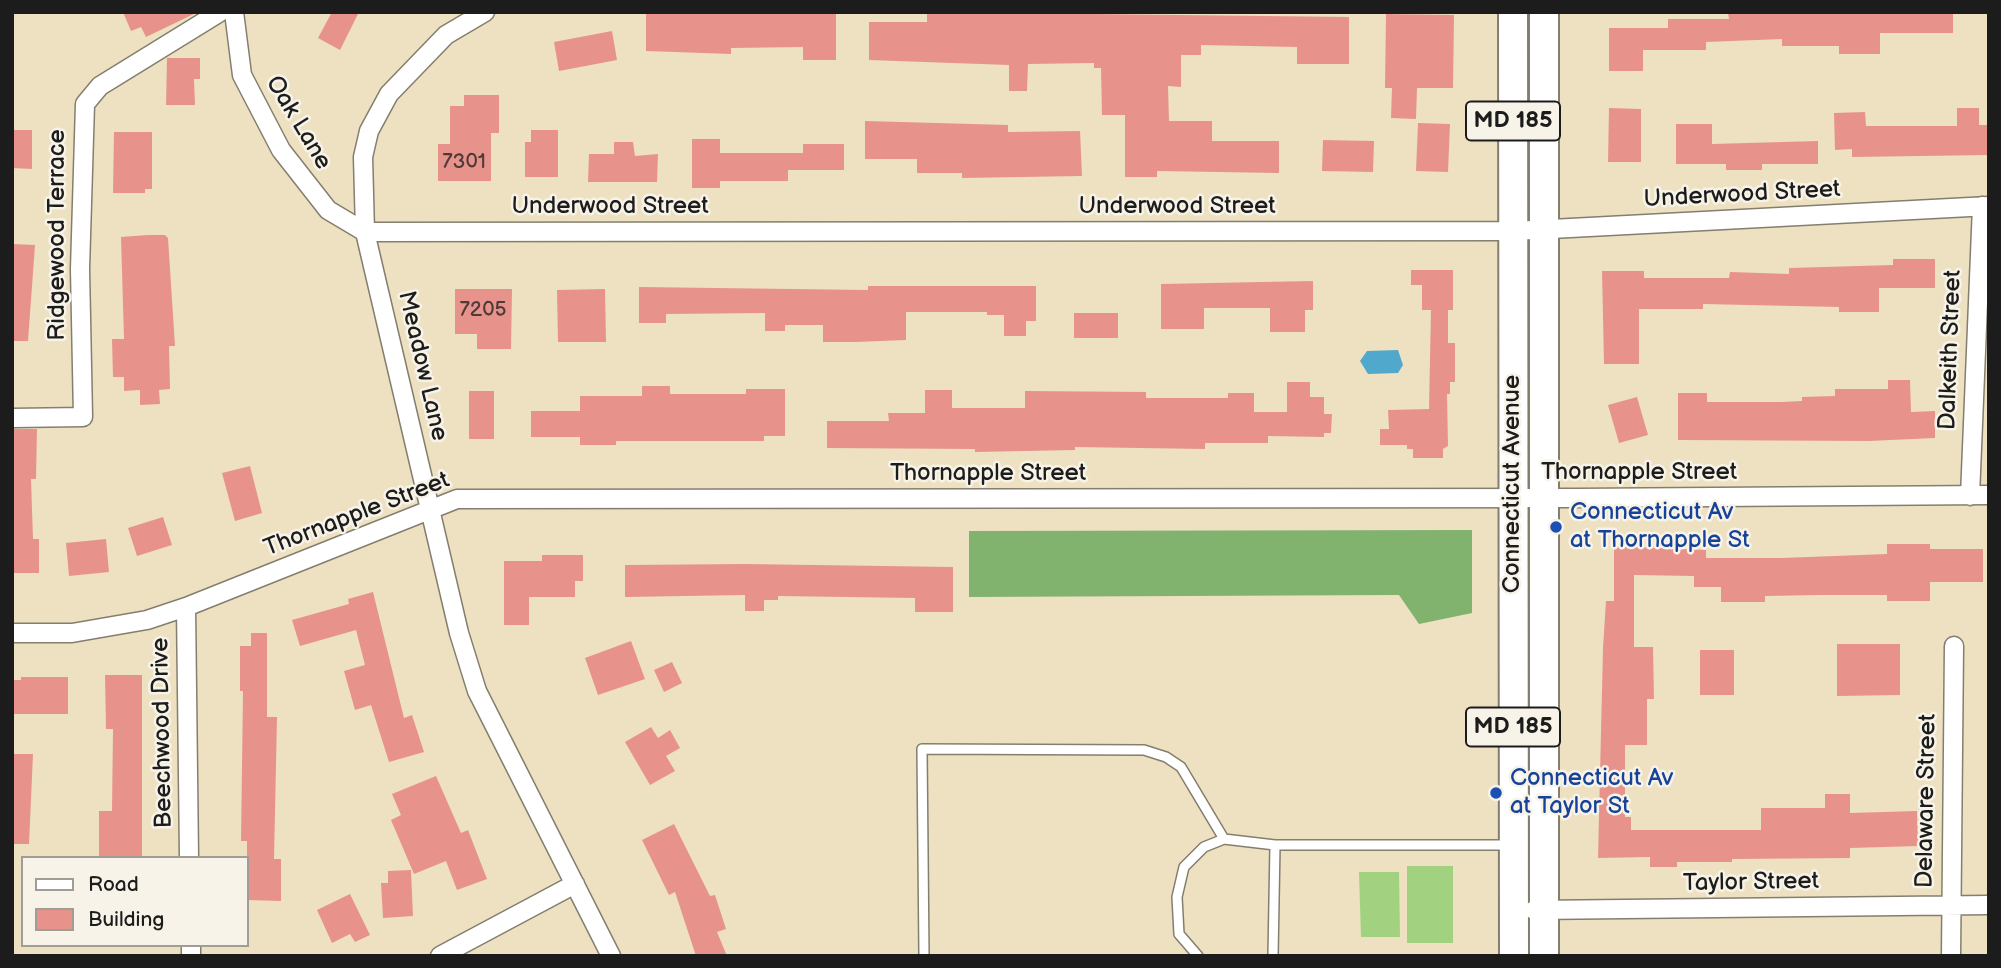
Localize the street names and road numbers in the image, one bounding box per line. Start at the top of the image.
street label: Oak Lane [259,71,337,175]
road number: MD 185 [1466,102,1560,140]
street label: Ridgewood Terrace [44,129,72,341]
street label: Underwood Street [1643,175,1841,215]
street label: Underwood Street [511,193,709,221]
street label: Underwood Street [1078,193,1276,221]
street label: Dalkeith Street [1934,269,1968,431]
street label: Meadow Lane [391,288,453,444]
street label: Connecticut Avenue [1499,375,1527,593]
street label: Thornapple Street [1541,459,1737,487]
street label: Thornapple Street [890,460,1086,488]
street label: Thornapple Street [260,466,454,564]
street label: Beechwood Drive [147,637,179,829]
road number: MD 185 [1466,708,1560,747]
street label: Delaware Street [1911,714,1943,888]
street label: Taylor Street [1683,867,1819,899]

